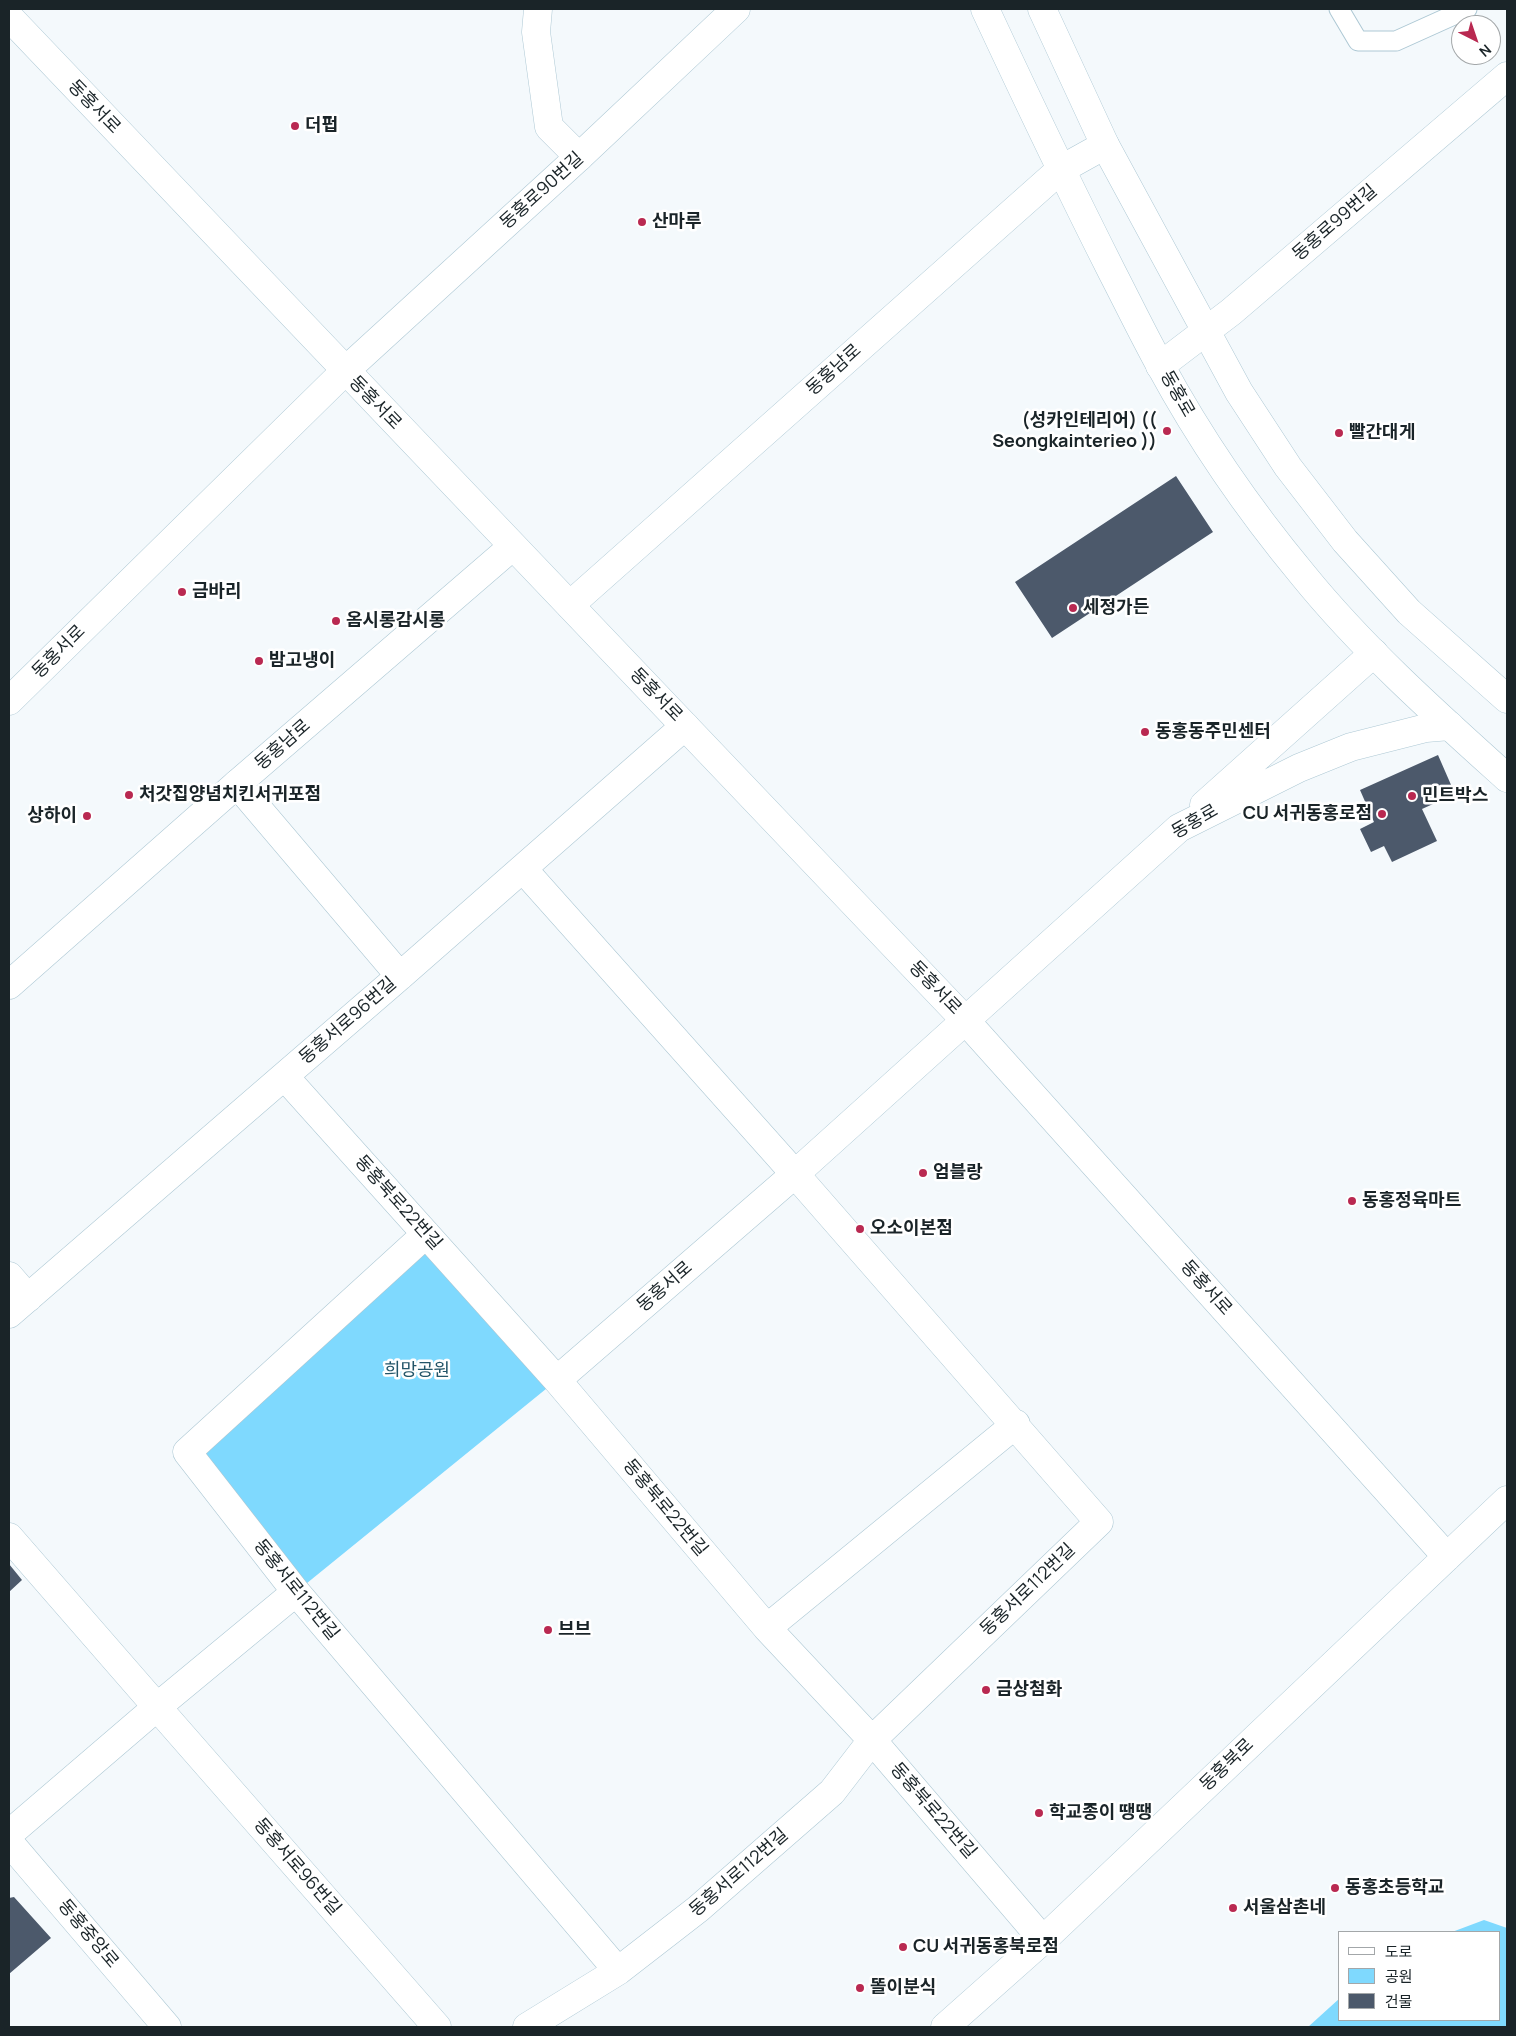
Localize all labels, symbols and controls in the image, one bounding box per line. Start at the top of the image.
north arrow [1451,15,1501,65]
text: N [1475,40,1496,61]
street label: 동홍서로 [63,76,125,138]
place label: 더펍 [305,115,338,137]
marker: 더펍 [289,120,301,132]
street label: 동홍로90번길 [496,148,588,234]
street label: 동홍로99번길 [1288,180,1382,266]
place label: 산마루 [652,211,702,233]
marker: 산마루 [636,216,648,228]
street label: 동홍남로 [802,340,866,400]
street label: 동홍로 [1155,367,1199,421]
street label: 동홍서로 [344,372,406,434]
place label: (성카인테리어) (( Seongkainterieo )) [992,410,1157,452]
place label: 빨간대게 [1349,422,1415,444]
marker: (성카인테리어) (( Seongkainterieo )) [1161,425,1173,437]
marker: 빨간대게 [1333,427,1345,439]
place label: 금바리 [192,581,242,603]
marker: 금바리 [176,586,188,598]
place label: 세정가든 [1083,597,1149,619]
marker: 세정가든 [1067,602,1079,614]
place label: 옴시롱감시롱 [346,610,445,632]
marker: 옴시롱감시롱 [330,615,342,627]
street label: 동홍서로 [28,621,90,683]
place label: 밤고냉이 [269,650,335,672]
marker: 밤고냉이 [253,655,265,667]
street label: 동홍서로 [625,664,687,726]
street label: 동홍남로 [251,715,315,775]
place label: 동홍동주민센터 [1155,721,1271,743]
marker: 동홍동주민센터 [1139,726,1151,738]
place label: 처갓집양념치킨서귀포점 [139,784,321,806]
place label: 민트박스 [1422,785,1488,807]
marker: 처갓집양념치킨서귀포점 [123,789,135,801]
marker: 민트박스 [1406,790,1418,802]
street label: 동홍로 [1168,800,1222,844]
place label: CU 서귀동홍로점 [1243,803,1372,825]
place label: 상하이 [27,805,77,827]
marker: CU 서귀동홍로점 [1376,808,1388,820]
marker: 상하이 [81,810,93,822]
street label: 동홍서로 [904,957,966,1019]
street label: 동홍서로96번길 [295,973,401,1069]
street label: 동홍북로22번길 [350,1151,446,1255]
place label: 엄블랑 [933,1162,983,1184]
marker: 엄블랑 [917,1167,929,1179]
place label: 동홍정육마트 [1362,1190,1461,1212]
marker: 동홍정육마트 [1346,1195,1358,1207]
place label: 오소이본점 [870,1218,953,1240]
marker: 오소이본점 [854,1223,866,1235]
street label: 동홍서로 [1176,1256,1236,1320]
street label: 동홍서로 [633,1257,697,1317]
park label: 희망공원 [384,1360,450,1382]
street label: 동홍북로22번길 [618,1455,712,1561]
street label: 동홍서로112번길 [249,1535,343,1645]
street label: 동홍서로112번길 [976,1539,1080,1641]
place label: 브브 [558,1619,591,1641]
marker: 브브 [542,1624,554,1636]
place label: 금상첨화 [996,1679,1062,1701]
marker: 금상첨화 [980,1684,992,1696]
street label: 동홍북로 [1196,1734,1258,1796]
street label: 동홍북로22번길 [886,1759,980,1863]
place label: 학교종이 땡땡 [1049,1802,1152,1824]
marker: 학교종이 땡땡 [1033,1807,1045,1819]
street label: 동홍서로96번길 [249,1814,345,1920]
street label: 동홍서로112번길 [685,1824,793,1922]
place label: 동홍초등학교 [1345,1877,1444,1899]
marker: 동홍초등학교 [1329,1882,1341,1894]
street label: 동홍중앙로 [53,1895,123,1973]
place label: 서울삼촌네 [1243,1897,1326,1919]
marker: 서울삼촌네 [1227,1902,1239,1914]
legend [1338,1931,1501,2021]
place label: CU 서귀동홍북로점 [913,1936,1059,1958]
marker: CU 서귀동홍북로점 [897,1941,909,1953]
text: 도로 [1385,1941,1413,1962]
text: 공원 [1385,1966,1413,1987]
place label: 똘이분식 [870,1977,936,1999]
marker: 똘이분식 [854,1982,866,1994]
text: 건물 [1385,1991,1413,2012]

